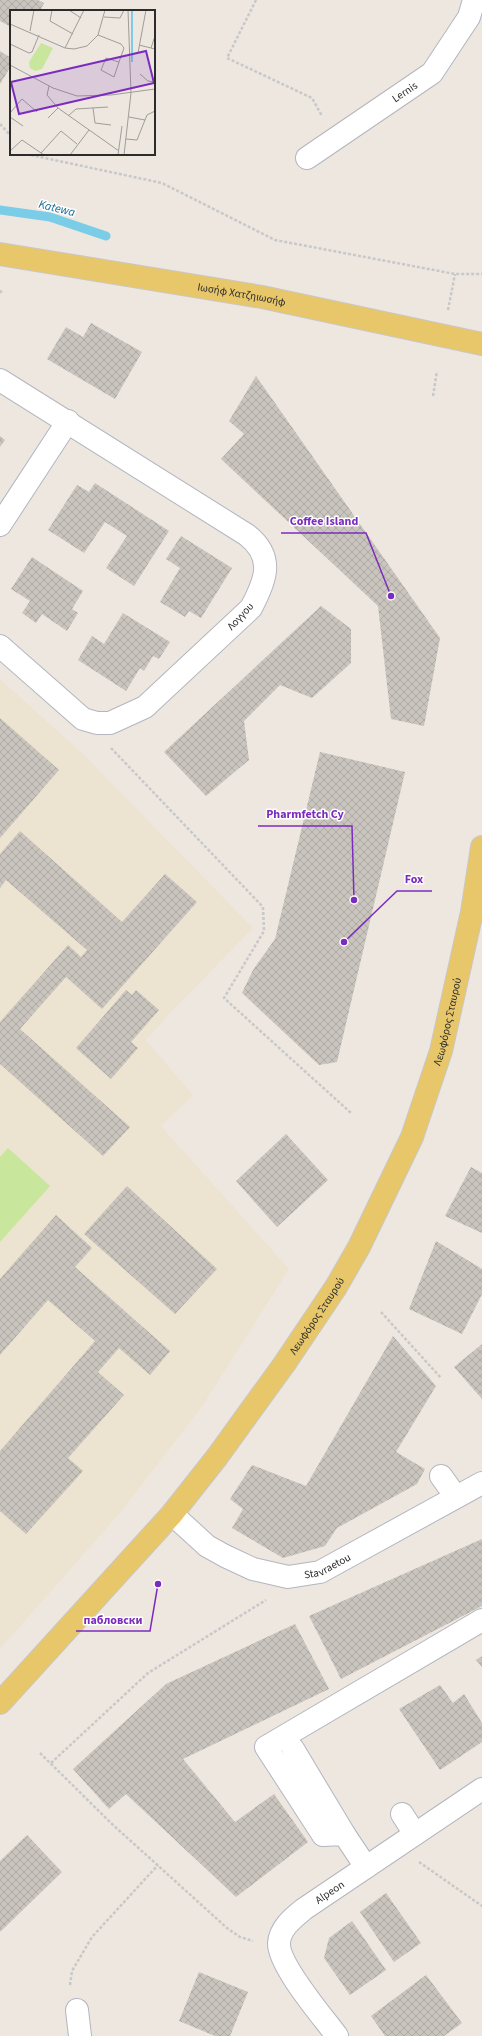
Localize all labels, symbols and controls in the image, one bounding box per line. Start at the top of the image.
inset map [10,10,155,155]
street label: Lernis [389,78,421,106]
water label: Katewa [37,196,78,221]
street label: Ιωσήφ Χατζηιωσήφ [196,280,287,310]
callout: Coffee Island [281,509,366,533]
text: Coffee Island [290,513,358,530]
street label: Λογγου [224,599,257,634]
callout: Pharmfetch Cy [258,802,352,826]
text: Pharmfetch Cy [266,806,345,823]
callout: Fox [397,867,432,891]
text: Fox [405,871,423,888]
street label: Λεωφόρος Σταυρού [430,976,465,1068]
street label: Λεωφόρος Σταυρού [286,1275,348,1358]
street label: Stavraetou [303,1550,353,1582]
callout: пабловски [76,1607,150,1631]
text: пабловски [84,1612,142,1629]
street label: Alpeon [312,1877,347,1907]

